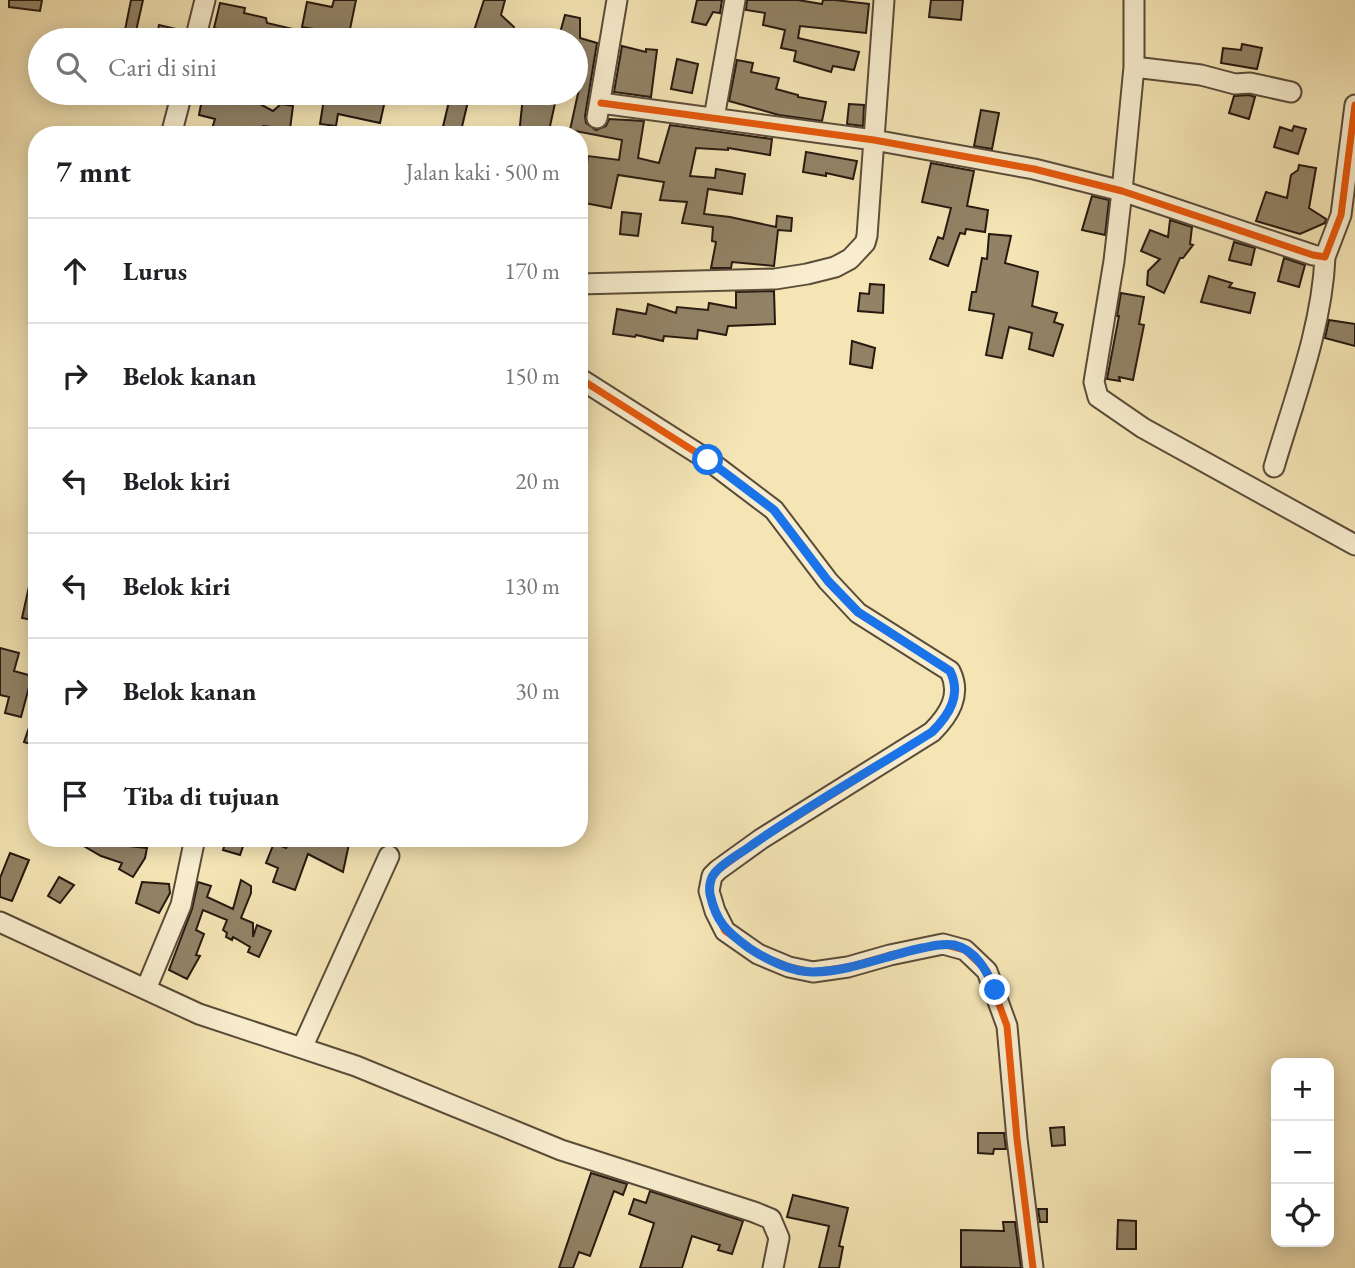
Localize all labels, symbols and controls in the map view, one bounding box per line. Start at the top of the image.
search box [28,28,588,105]
icon: search [52,48,90,86]
text: Cari di sini [108,50,217,84]
text: 7 mnt [56,152,131,191]
text: Jalan kaki · 500 m [406,157,560,187]
icon: ahead [56,252,94,290]
text: Lurus [123,254,187,288]
text: 170 m [504,256,560,286]
icon: right [56,357,94,395]
text: Belok kanan [123,359,257,393]
text: 150 m [504,361,560,391]
route start [692,444,723,475]
icon: left [56,462,94,500]
text: Belok kiri [123,464,230,498]
text: 20 m [515,466,560,496]
icon: left [56,567,94,605]
text: Belok kiri [123,569,230,603]
text: 130 m [504,571,560,601]
icon: right [56,672,94,710]
text: Belok kanan [123,674,257,708]
text: 30 m [515,676,560,706]
icon: arrive [56,777,94,815]
text: Tiba di tujuan [123,779,279,813]
route end [979,974,1010,1005]
map controls [1271,1058,1334,1247]
button: + [1271,1058,1334,1121]
button: − [1271,1121,1334,1184]
button: locate [1271,1184,1334,1247]

